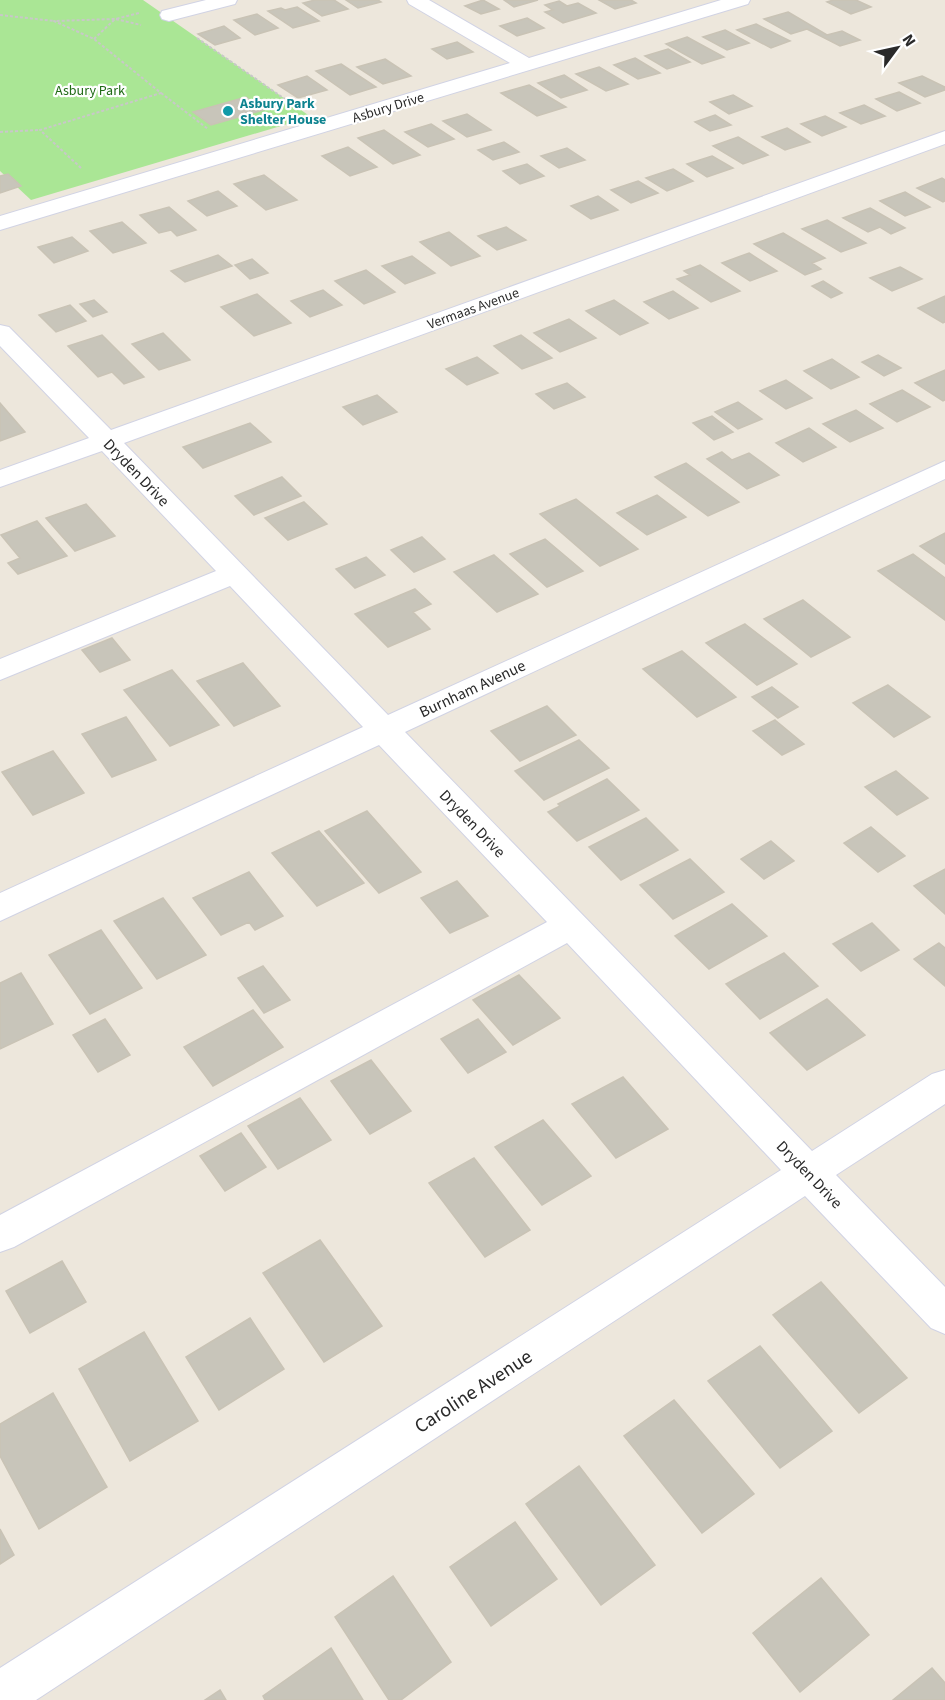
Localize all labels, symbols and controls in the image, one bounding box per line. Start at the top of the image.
north arrow [867,18,927,78]
text: N [897,30,921,51]
park label: Asbury Park [55,81,125,101]
street label: Asbury Drive [350,88,427,128]
place label: Asbury Park Shelter House [239,94,326,130]
marker: Asbury Park Shelter House [221,104,235,118]
street label: Vermaas Avenue [425,283,522,335]
street label: Dryden Drive [98,434,174,512]
street label: Burnham Avenue [416,655,529,723]
street label: Dryden Drive [434,785,510,863]
street label: Dryden Drive [771,1136,847,1214]
street label: Caroline Avenue [409,1343,538,1441]

